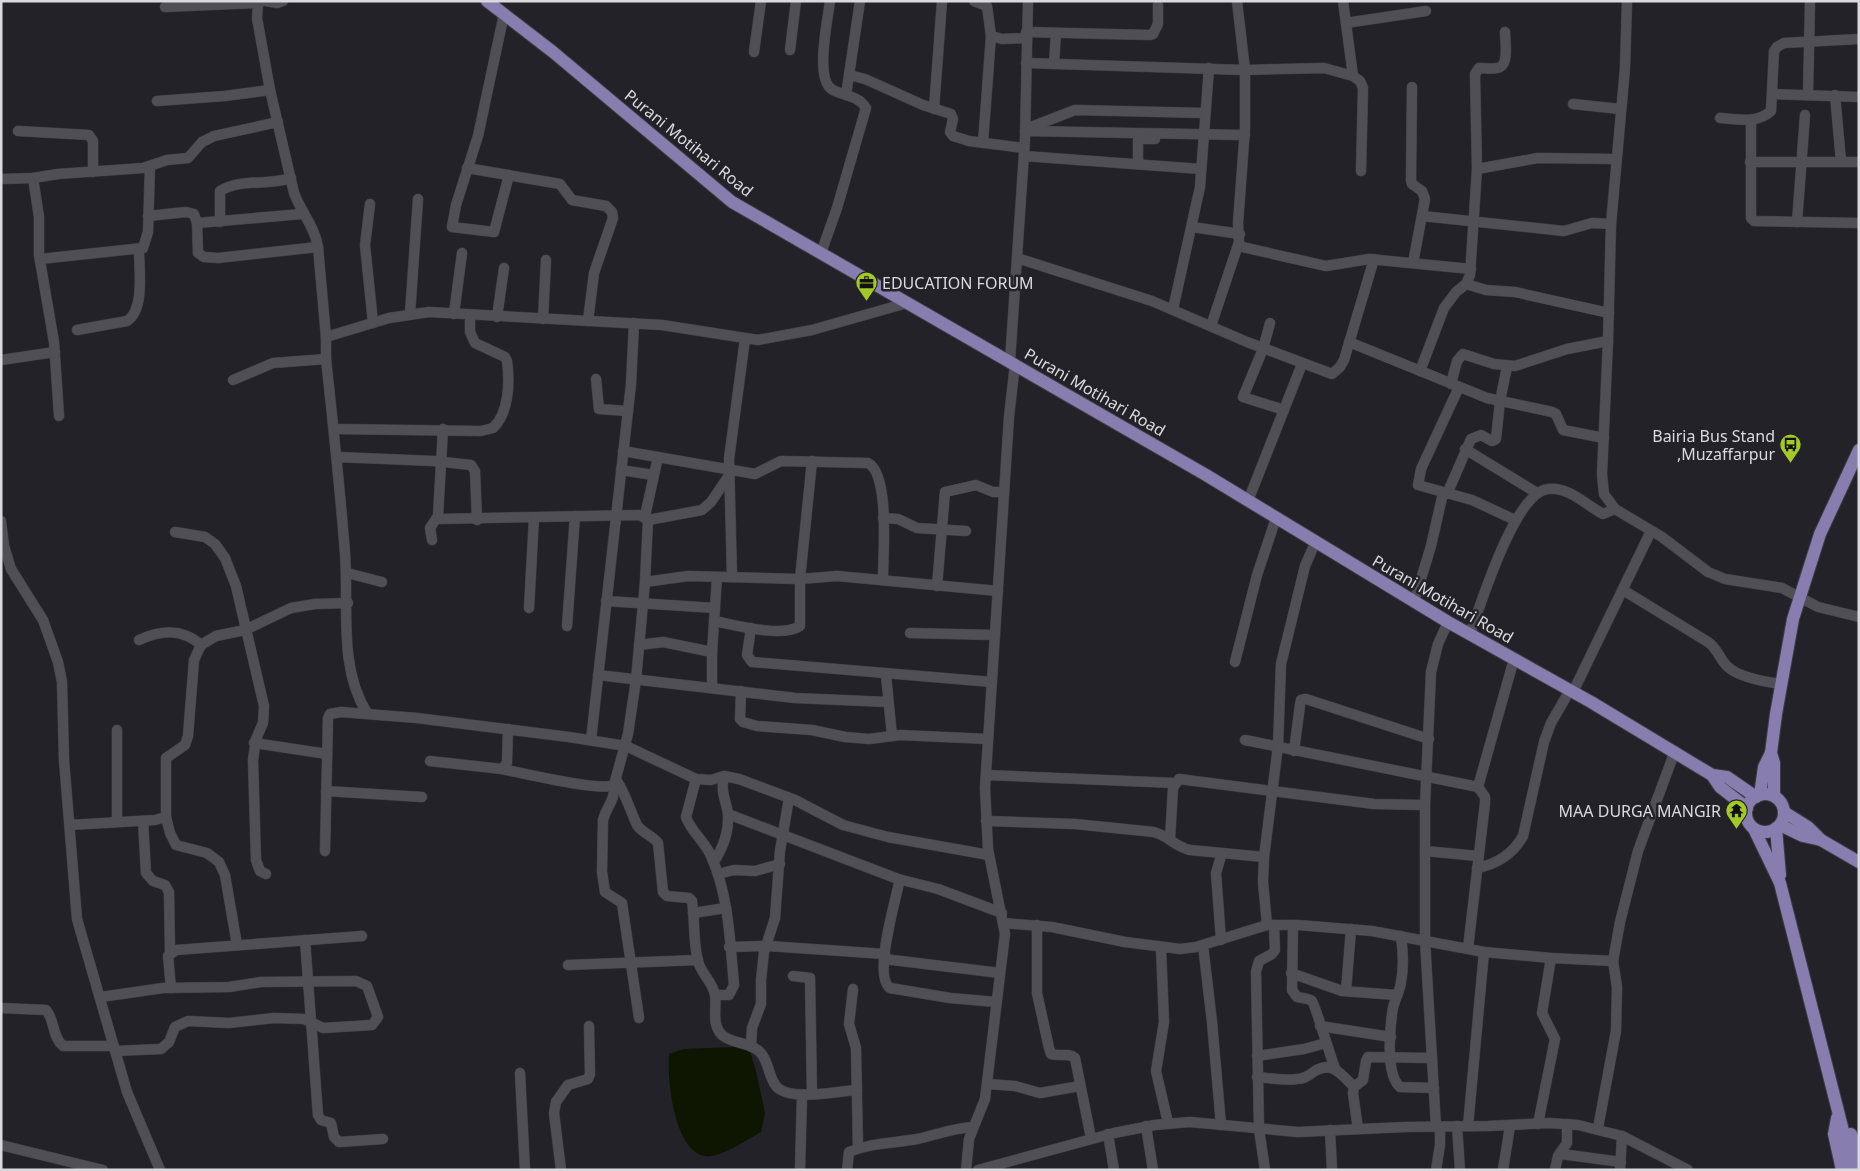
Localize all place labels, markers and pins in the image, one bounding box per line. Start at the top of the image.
office icon: EDUCATION FORUM [854,271,878,302]
place label: EDUCATION FORUM [882,272,1034,294]
place label: Bairia Bus Stand ,Muzaffarpur [1652,425,1775,465]
bus stop icon: Bairia Bus Stand ,Muzaffarpur [1779,433,1803,464]
temple icon: MAA DURGA MANGIR [1725,799,1749,830]
place label: MAA DURGA MANGIR [1559,800,1721,822]

